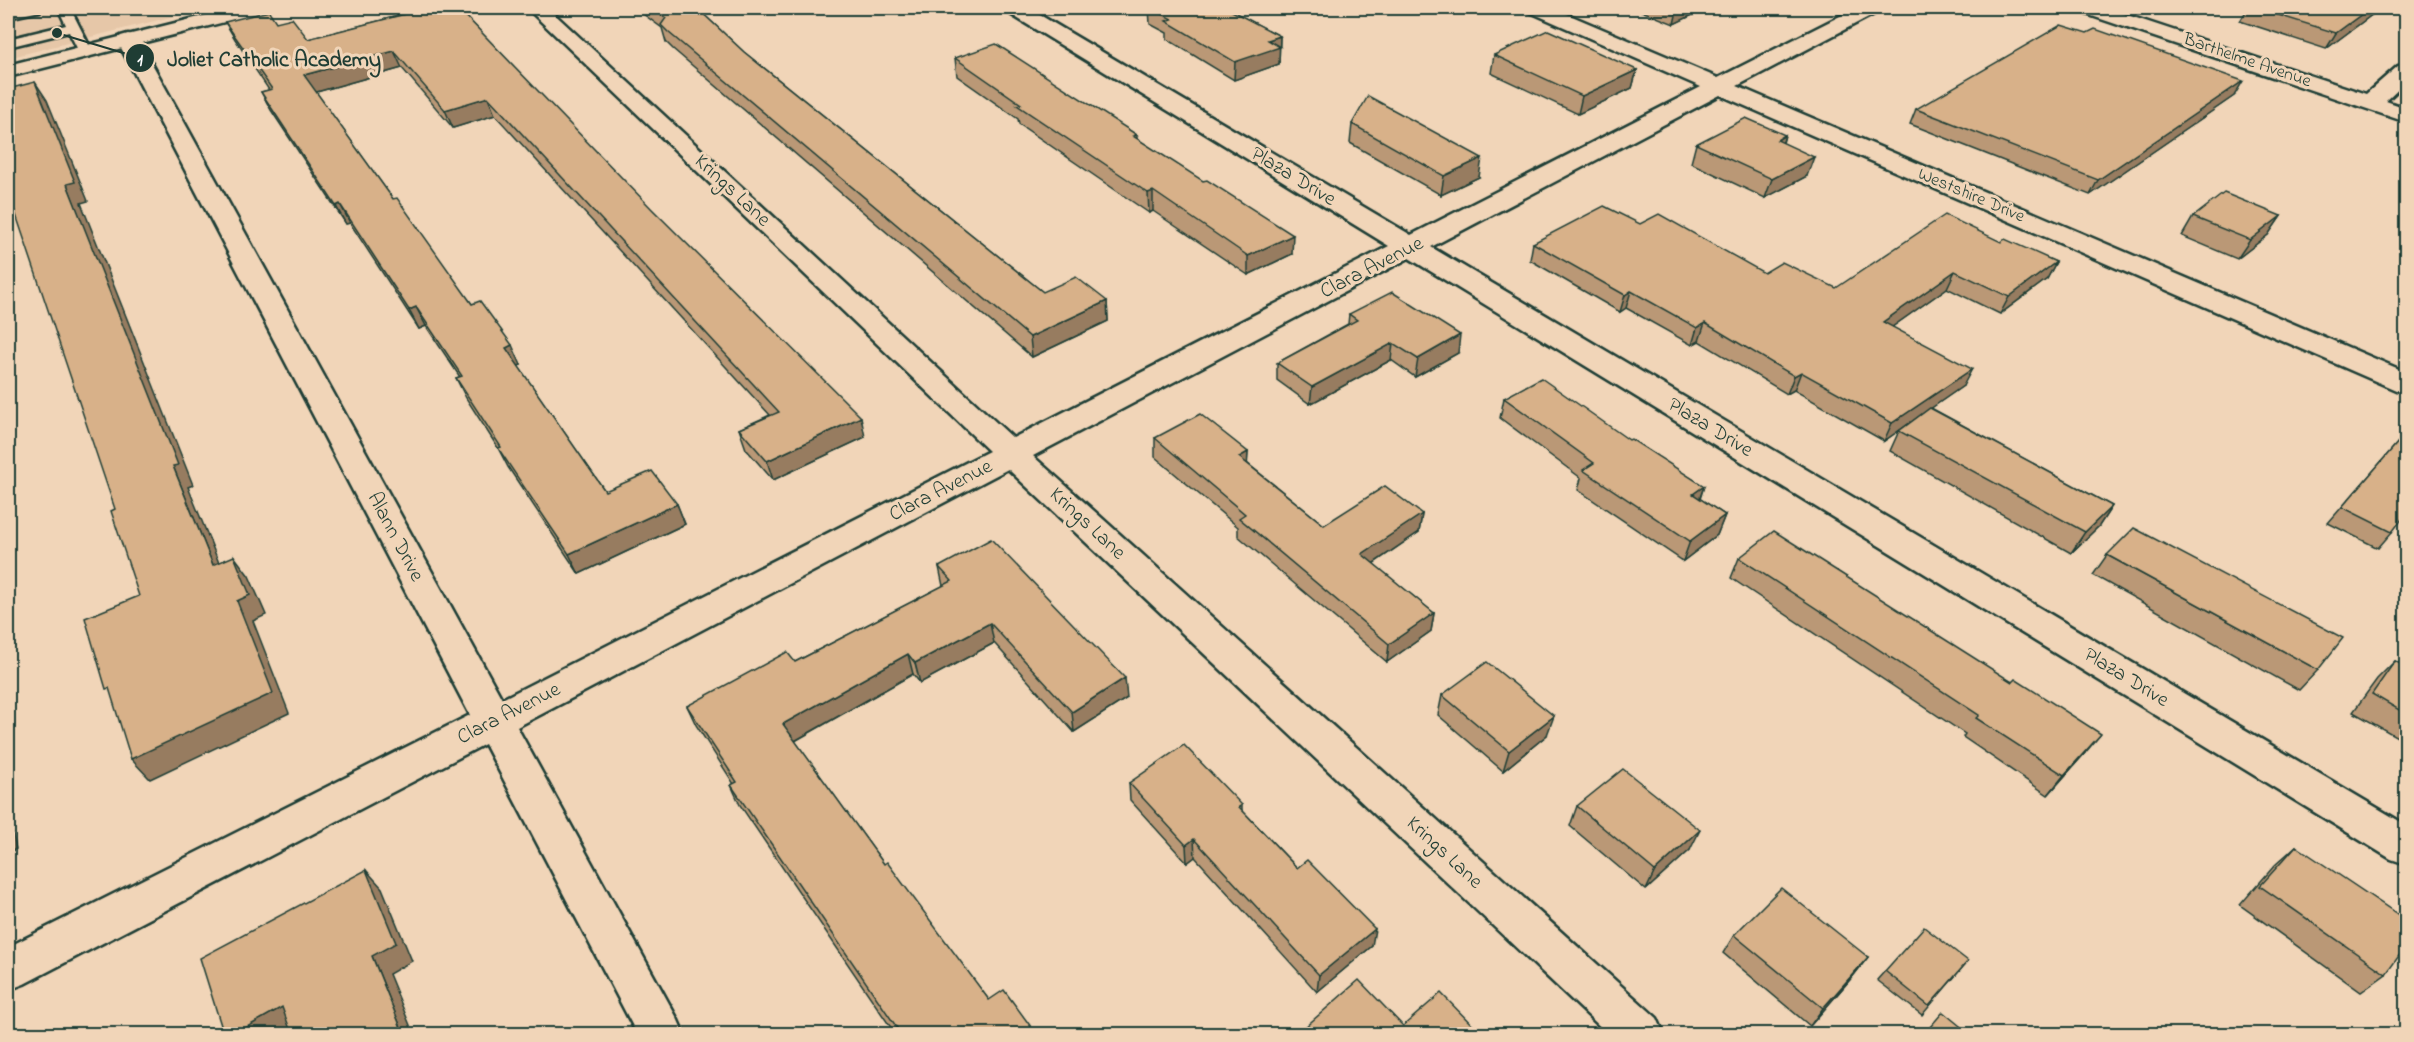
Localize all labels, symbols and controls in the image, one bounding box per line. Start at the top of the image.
street label: Barthelme Avenue [2179,27,2315,95]
callout: Joliet Catholic Academy [125,38,393,78]
text: Joliet Catholic Academy [167,45,381,78]
text: 1 [137,48,143,74]
street label: Plaza Drive [1245,140,1342,215]
street label: Krings Lane [686,148,777,236]
street label: Westshire Drive [1913,162,2029,231]
street label: Clara Avenue [1315,229,1429,307]
street label: Plaza Drive [1662,391,1759,466]
street label: Clara Avenue [884,452,998,530]
street label: Krings Lane [1041,481,1132,569]
street label: Alann Drive [359,487,431,588]
street label: Plaza Drive [2078,641,2175,716]
street label: Clara Avenue [452,675,566,753]
street label: Krings Lane [1398,810,1489,898]

